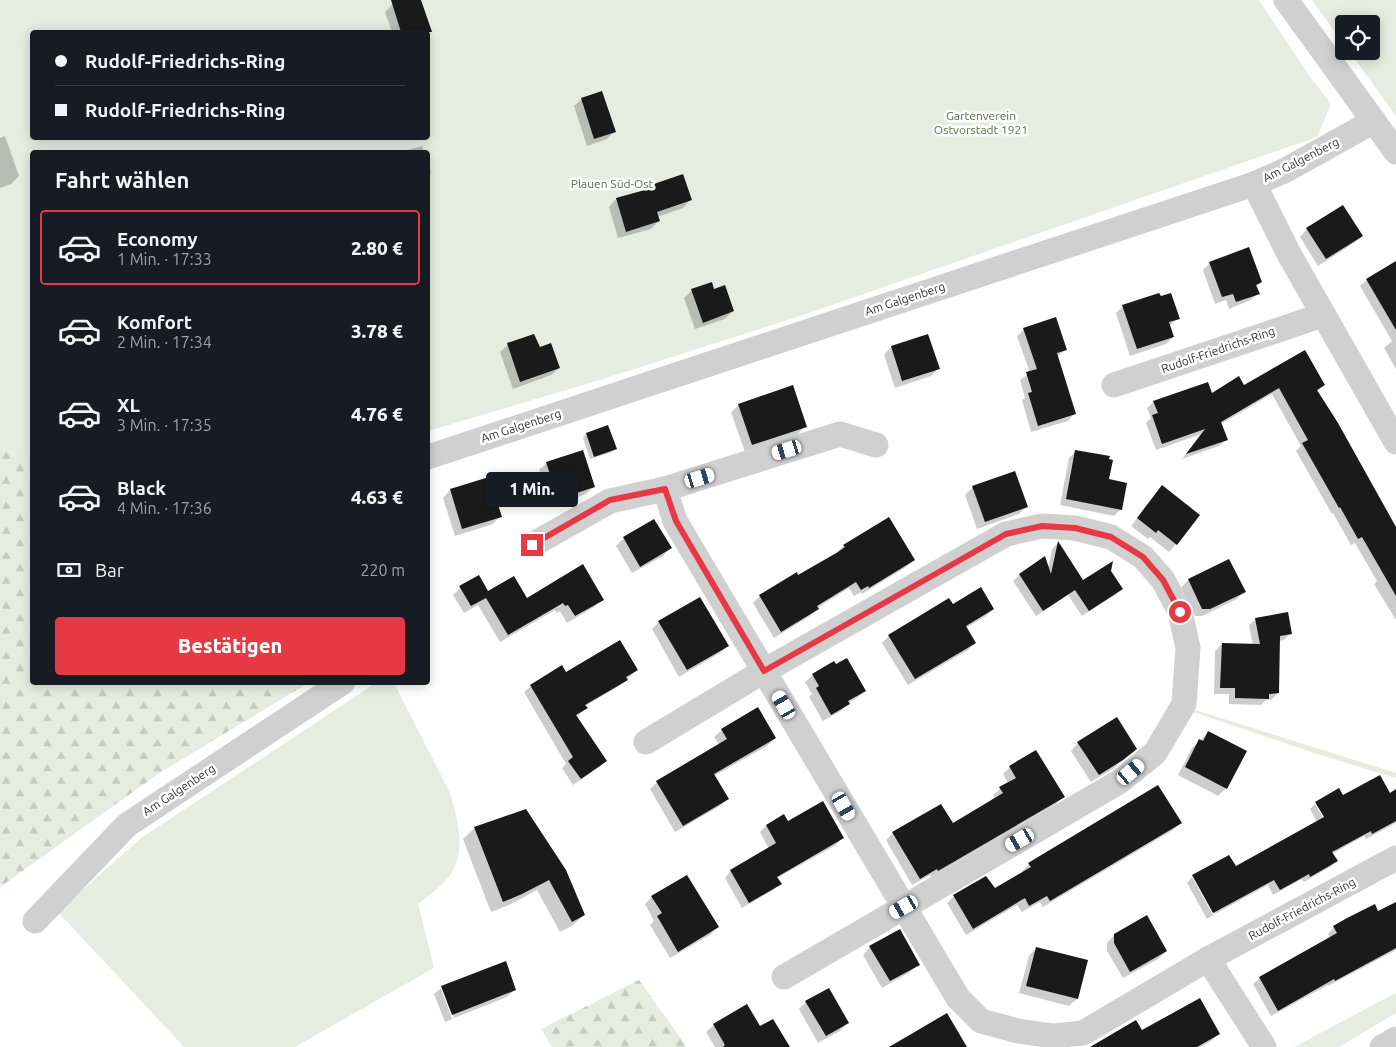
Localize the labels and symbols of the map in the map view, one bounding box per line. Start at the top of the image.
park label: Gartenverein Ostvorstadt 1921 [934,109,1028,136]
street label: Am Galgenberg [1261,135,1341,184]
park label: Plauen Süd-Ost [571,177,654,190]
street label: Am Galgenberg [863,279,947,318]
street label: Rudolf-Friedrichs-Ring [1159,324,1276,375]
street label: Am Galgenberg [479,406,563,445]
car [770,438,803,462]
car [683,466,716,490]
callout: 1 Min. [486,472,578,508]
route end [521,534,543,556]
route start [1169,601,1191,623]
car [770,688,797,722]
car [1114,757,1147,787]
street label: Am Galgenberg [140,761,217,818]
car [830,789,857,823]
car [1003,826,1036,854]
street label: Rudolf-Friedrichs-Ring [1246,875,1357,942]
car [887,893,920,921]

